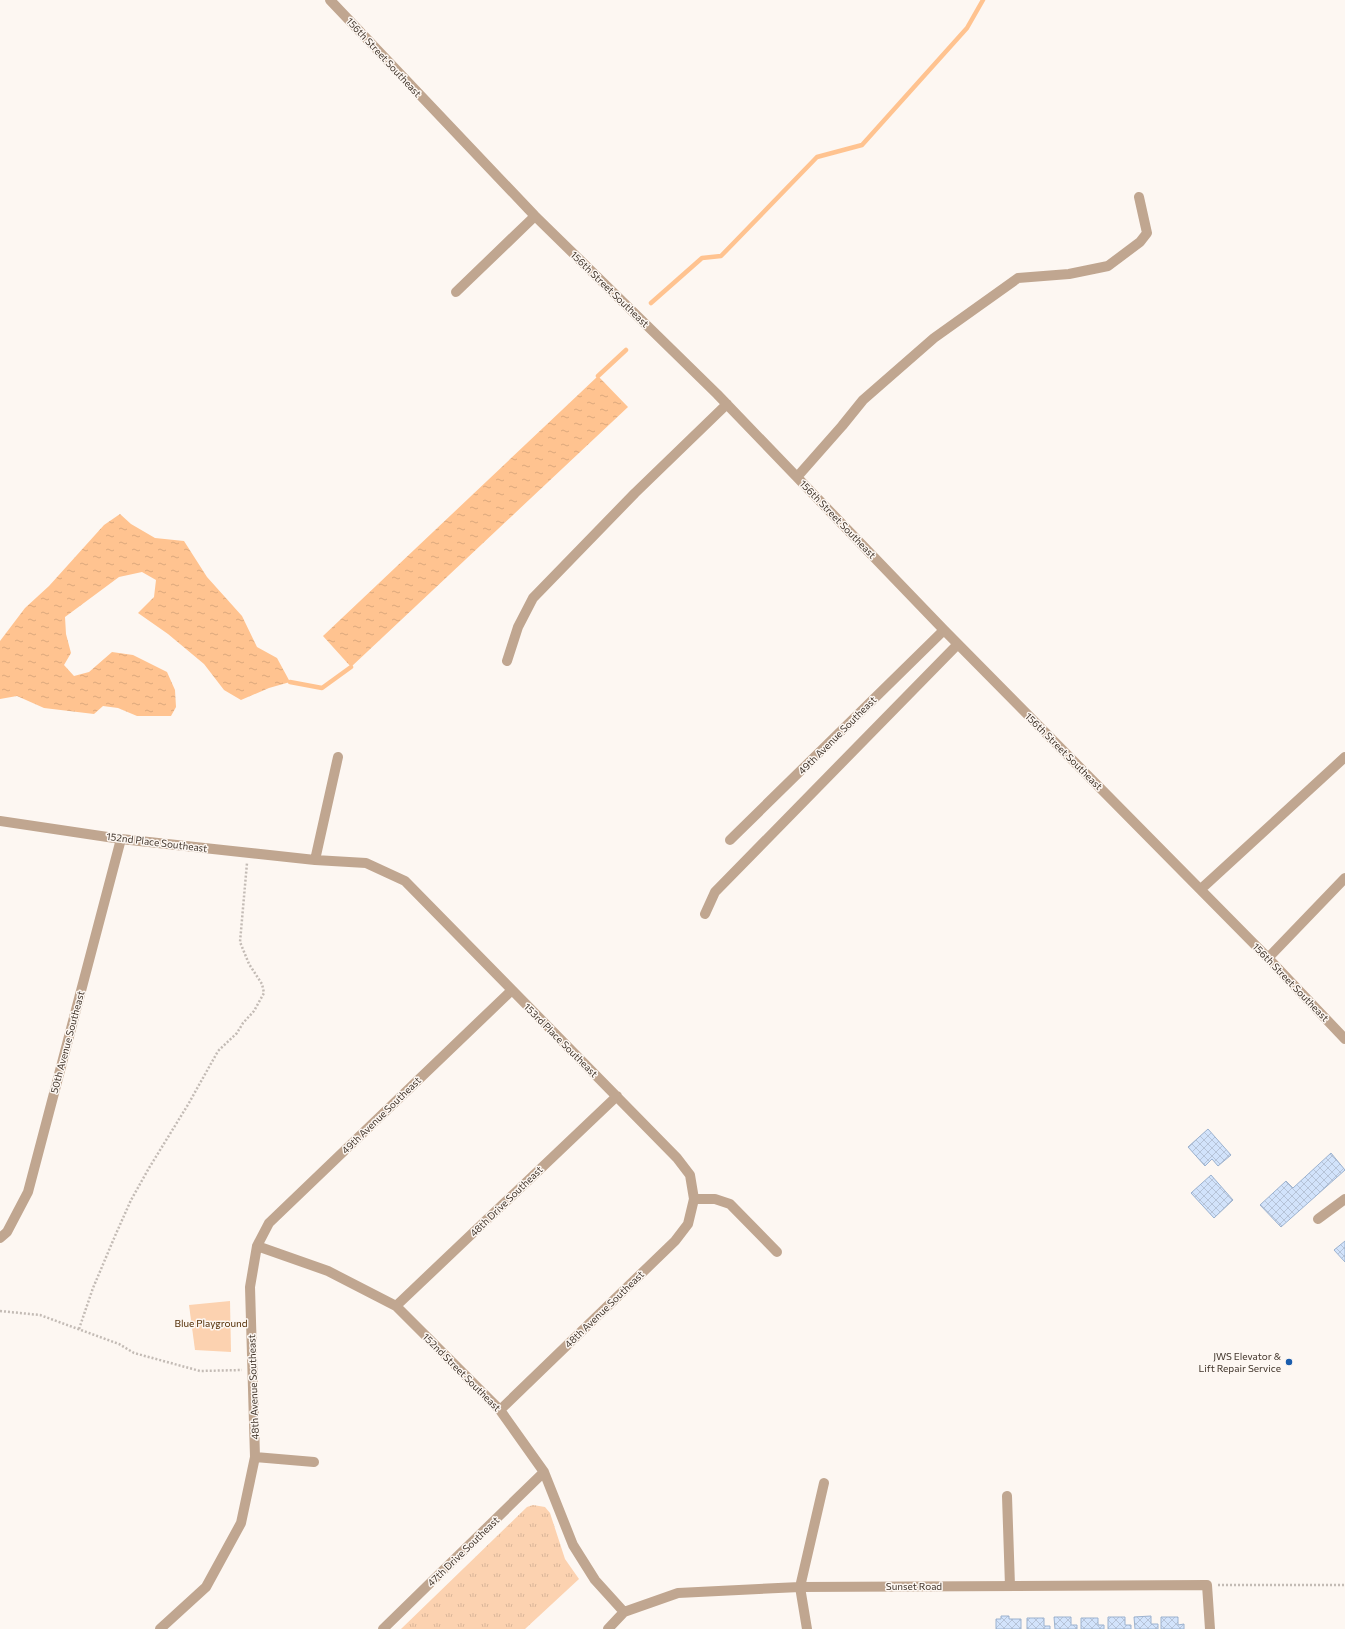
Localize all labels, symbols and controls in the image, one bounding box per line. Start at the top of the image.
street label: 156th Street Southeast [344,15,424,99]
street label: 156th Street Southeast [568,248,652,330]
street label: 156th Street Southeast [797,477,879,561]
street label: 49th Avenue Southeast [795,693,879,777]
street label: 156th Street Southeast [1023,710,1105,792]
street label: 152nd Place Southeast [106,830,208,854]
street label: 156th Street Southeast [1250,940,1332,1024]
street label: 50th Avenue Southeast [48,989,86,1095]
street label: 153rd Place Southeast [521,1000,601,1080]
street label: 49th Avenue Southeast [339,1074,423,1156]
street label: 48th Drive Southeast [467,1163,545,1239]
street label: 48th Avenue Southeast [562,1268,646,1350]
park label: Blue Playground [174,1317,248,1329]
street label: 152nd Street Southeast [420,1330,504,1414]
street label: 48th Avenue Southeast [245,1334,261,1440]
place label: JWS Elevator & Lift Repair Service [1198,1350,1282,1374]
marker: JWS Elevator & Lift Repair Service [1284,1357,1294,1367]
street label: 47th Drive Southeast [425,1514,501,1588]
street label: Sunset Road [886,1580,942,1592]

